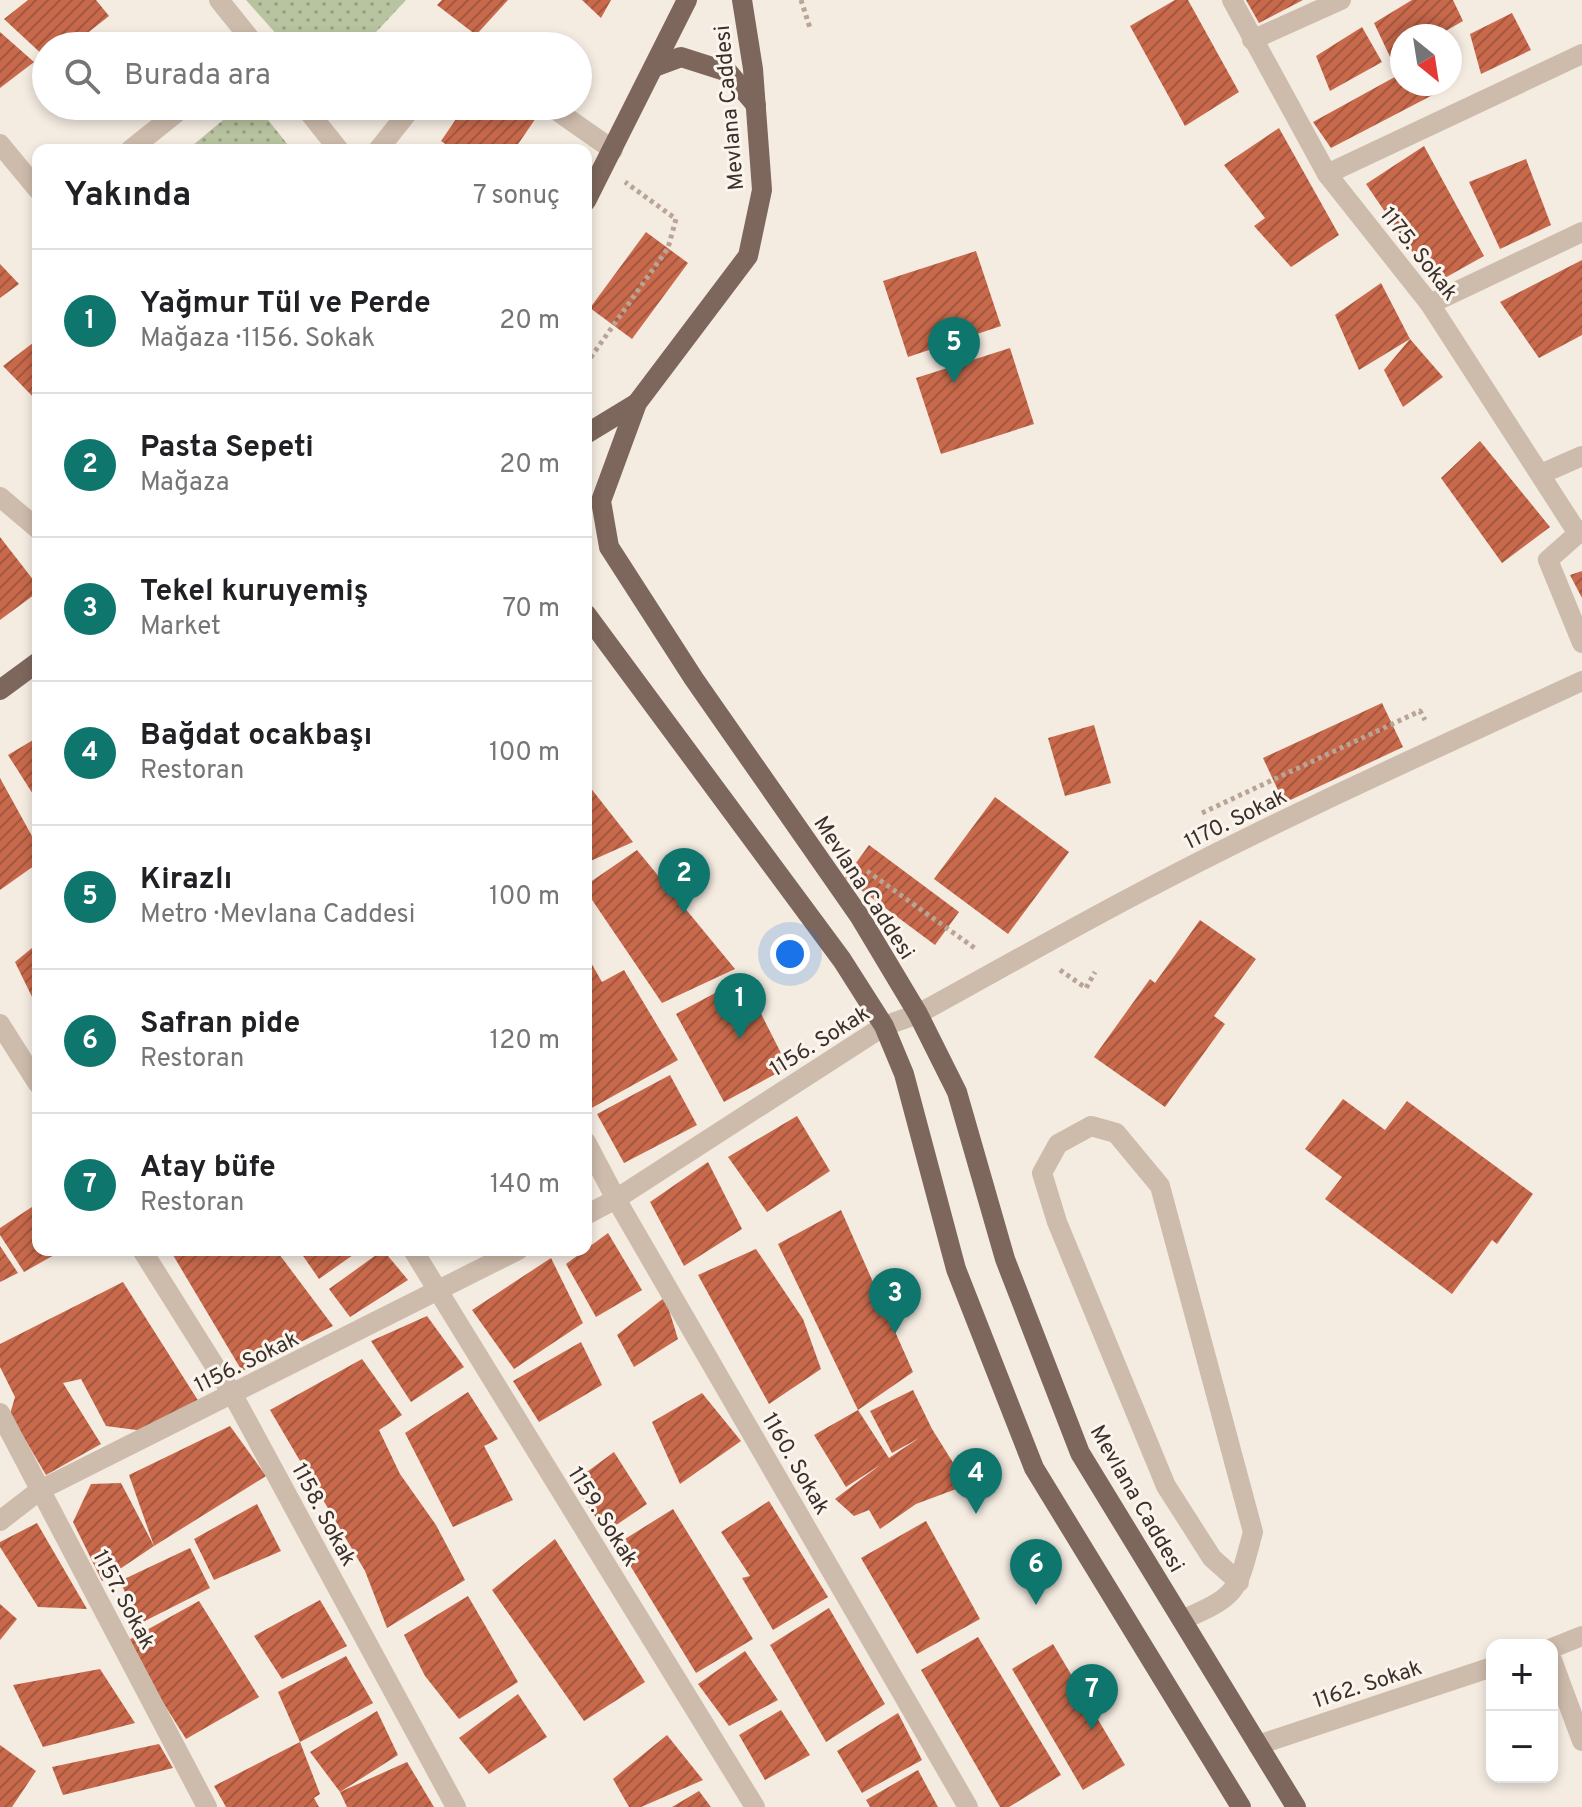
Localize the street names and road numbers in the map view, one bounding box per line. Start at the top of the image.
street label: Mevlana Caddesi [710,24,751,191]
street label: 1175. Sokak [1373,202,1463,307]
street label: 1170. Sokak [1180,784,1292,857]
street label: Mevlana Caddesi [806,812,919,965]
street label: 1156. Sokak [765,1001,875,1083]
street label: 1156. Sokak [190,1326,304,1400]
street label: 1160. Sokak [755,1408,835,1520]
street label: Mevlana Caddesi [1083,1421,1189,1578]
street label: 1158. Sokak [284,1459,361,1571]
street label: 1159. Sokak [561,1462,643,1572]
street label: 1157. Sokak [85,1546,160,1655]
street label: 1162. Sokak [1310,1655,1425,1716]

